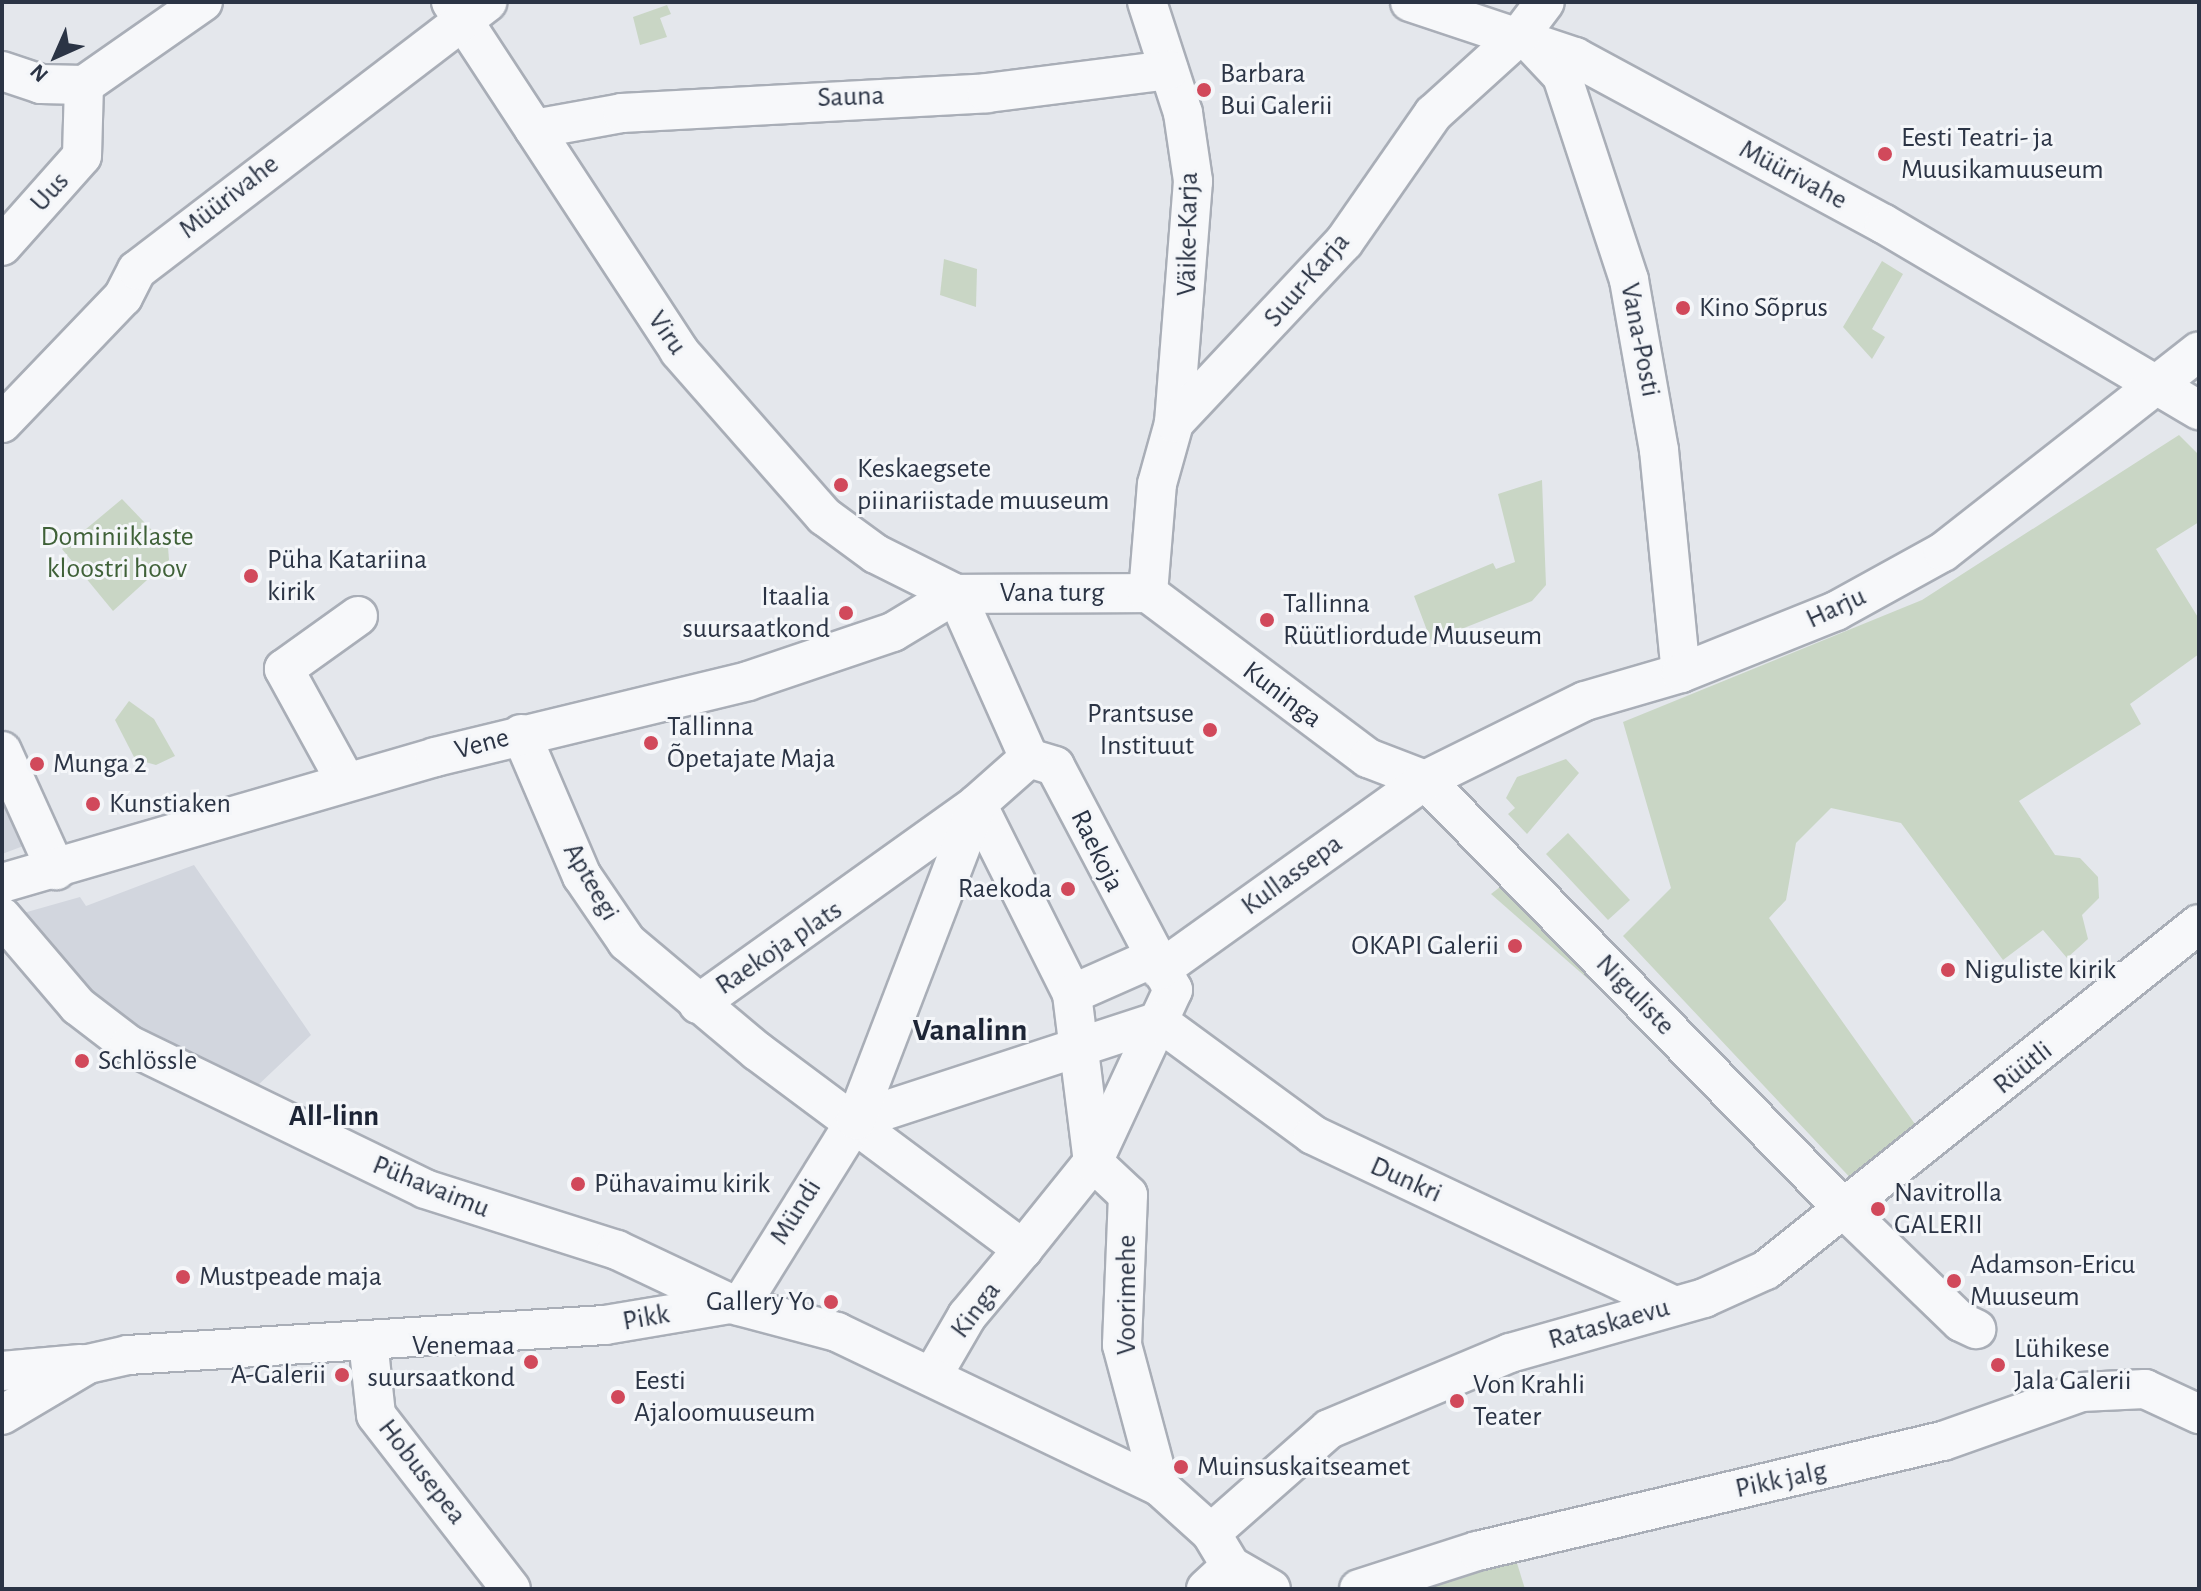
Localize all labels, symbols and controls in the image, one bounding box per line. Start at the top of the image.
north arrow [16,16,96,96]
place label: Barbara Bui Galerii [1220,57,1333,123]
text: N [26,60,52,86]
street label: Sauna [817,79,885,115]
marker: Barbara Bui Galerii [1195,81,1213,99]
place label: Eesti Teatri- ja Muusikamuuseum [1901,121,2104,187]
street label: Müürivahe [1733,133,1853,217]
marker: Eesti Teatri- ja Muusikamuuseum [1876,145,1894,163]
street label: Müürivahe [172,148,286,246]
street label: Uus [23,165,77,219]
street label: Väike-Karja [1170,172,1206,296]
street label: Suur-Karja [1257,226,1357,334]
street label: Vana-Posti [1613,280,1667,400]
place label: Kino Sõprus [1699,291,1828,325]
marker: Kino Sõprus [1674,299,1692,317]
street label: Viru [640,305,694,361]
place label: Keskaegsete piinariistade muuseum [857,452,1109,518]
marker: Keskaegsete piinariistade muuseum [832,476,850,494]
park label: Dominiiklaste kloostri hoov [40,520,194,586]
place label: Püha Katariina kirik [267,543,427,609]
marker: Püha Katariina kirik [242,567,260,585]
street label: Vana turg [1000,576,1104,610]
place label: Itaalia suursaatkond [682,580,830,646]
street label: Harju [1801,580,1871,636]
place label: Tallinna Rüütliordude Muuseum [1283,587,1542,653]
marker: Itaalia suursaatkond [837,604,855,622]
marker: Tallinna Rüütliordude Muuseum [1258,611,1276,629]
street label: Kuninga [1236,654,1328,736]
place label: Prantsuse Instituut [1087,697,1194,763]
place label: Tallinna Õpetajate Maja [667,710,835,776]
street label: Vene [451,721,513,767]
marker: Prantsuse Instituut [1201,721,1219,739]
marker: Tallinna Õpetajate Maja [642,734,660,752]
place label: Munga 2 [53,747,147,781]
marker: Munga 2 [28,755,46,773]
place label: Kunstiaken [109,787,231,821]
marker: Kunstiaken [84,795,102,813]
street label: Raekoja [1063,804,1131,898]
street label: Kullassepa [1235,827,1349,923]
street label: Apteegi [555,837,627,927]
place label: Raekoda [958,872,1052,906]
marker: Raekoda [1059,880,1077,898]
street label: Raekoja plats [709,893,849,1003]
place label: OKAPI Galerii [1351,929,1499,963]
marker: OKAPI Galerii [1506,937,1524,955]
street label: Niguliste [1588,948,1682,1042]
place label: Niguliste kirik [1964,953,2116,987]
marker: Niguliste kirik [1939,961,1957,979]
district label: Vanalinn [913,1011,1027,1049]
street label: Rüütli [1987,1034,2059,1102]
place label: Schlössle [98,1044,197,1078]
marker: Schlössle [73,1052,91,1070]
district label: All-linn [289,1098,379,1134]
street label: Pühavaimu [368,1148,494,1226]
street label: Dunkri [1365,1149,1447,1211]
place label: Pühavaimu kirik [594,1167,770,1201]
street label: Mündi [763,1173,829,1251]
marker: Pühavaimu kirik [569,1175,587,1193]
place label: Navitrolla GALERII [1894,1176,2002,1242]
marker: Navitrolla GALERII [1869,1200,1887,1218]
street label: Voorimehe [1110,1235,1144,1355]
place label: Adamson-Ericu Muuseum [1970,1248,2135,1314]
place label: Mustpeade maja [199,1260,382,1294]
marker: Mustpeade maja [174,1268,192,1286]
marker: Adamson-Ericu Muuseum [1945,1272,1963,1290]
street label: Kinga [944,1275,1008,1345]
place label: Gallery Yo [706,1285,815,1319]
street label: Rataskaevu [1545,1291,1673,1357]
marker: Gallery Yo [822,1293,840,1311]
street label: Pikk [620,1297,672,1339]
place label: Venemaa suursaatkond [367,1329,515,1395]
place label: Lühikese Jala Galerii [2014,1332,2131,1398]
marker: Venemaa suursaatkond [522,1353,540,1371]
marker: Lühikese Jala Galerii [1989,1356,2007,1374]
place label: A-Galerii [231,1358,326,1392]
place label: Eesti Ajaloomuuseum [634,1364,815,1430]
marker: A-Galerii [333,1366,351,1384]
place label: Von Krahli Teater [1473,1368,1585,1434]
marker: Eesti Ajaloomuuseum [609,1388,627,1406]
marker: Von Krahli Teater [1448,1392,1466,1410]
street label: Hobusepea [370,1413,474,1531]
place label: Muinsuskaitseamet [1197,1450,1410,1484]
street label: Pikk jalg [1732,1454,1830,1506]
marker: Muinsuskaitseamet [1172,1458,1190,1476]

